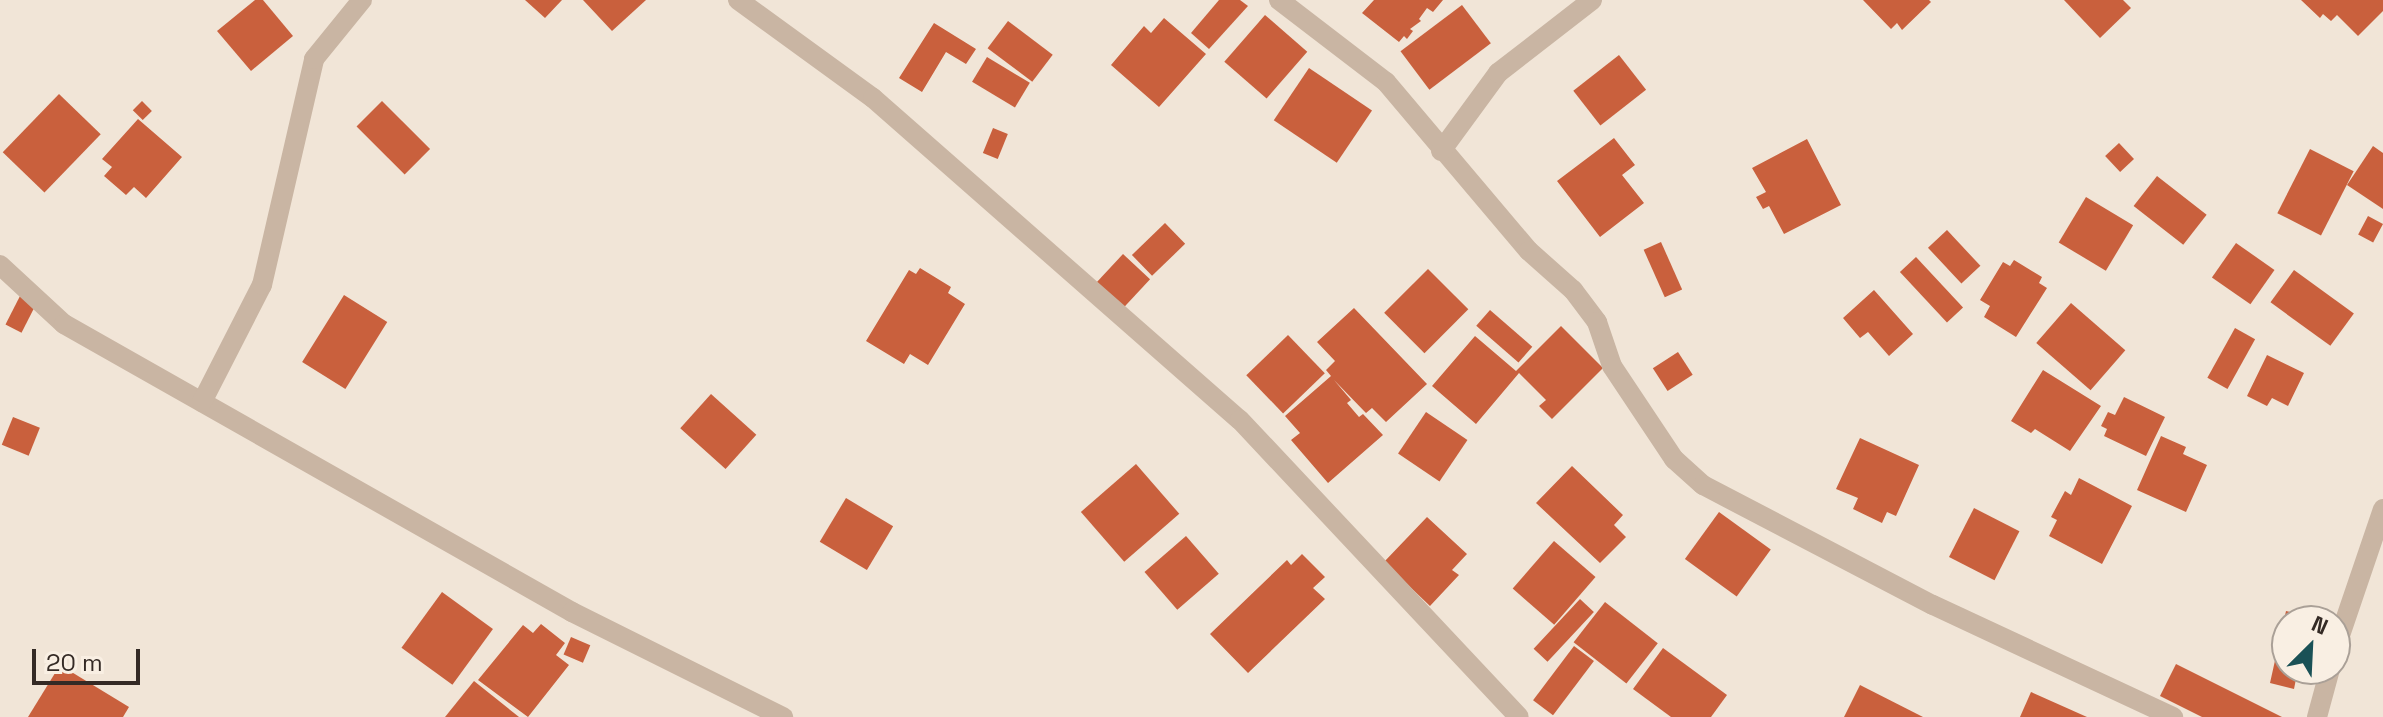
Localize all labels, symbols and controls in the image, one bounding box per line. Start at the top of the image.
north arrow [2271,605,2351,685]
text: N [2308,609,2332,641]
scale bar [36,633,144,683]
text: 20 m [46,647,103,678]

